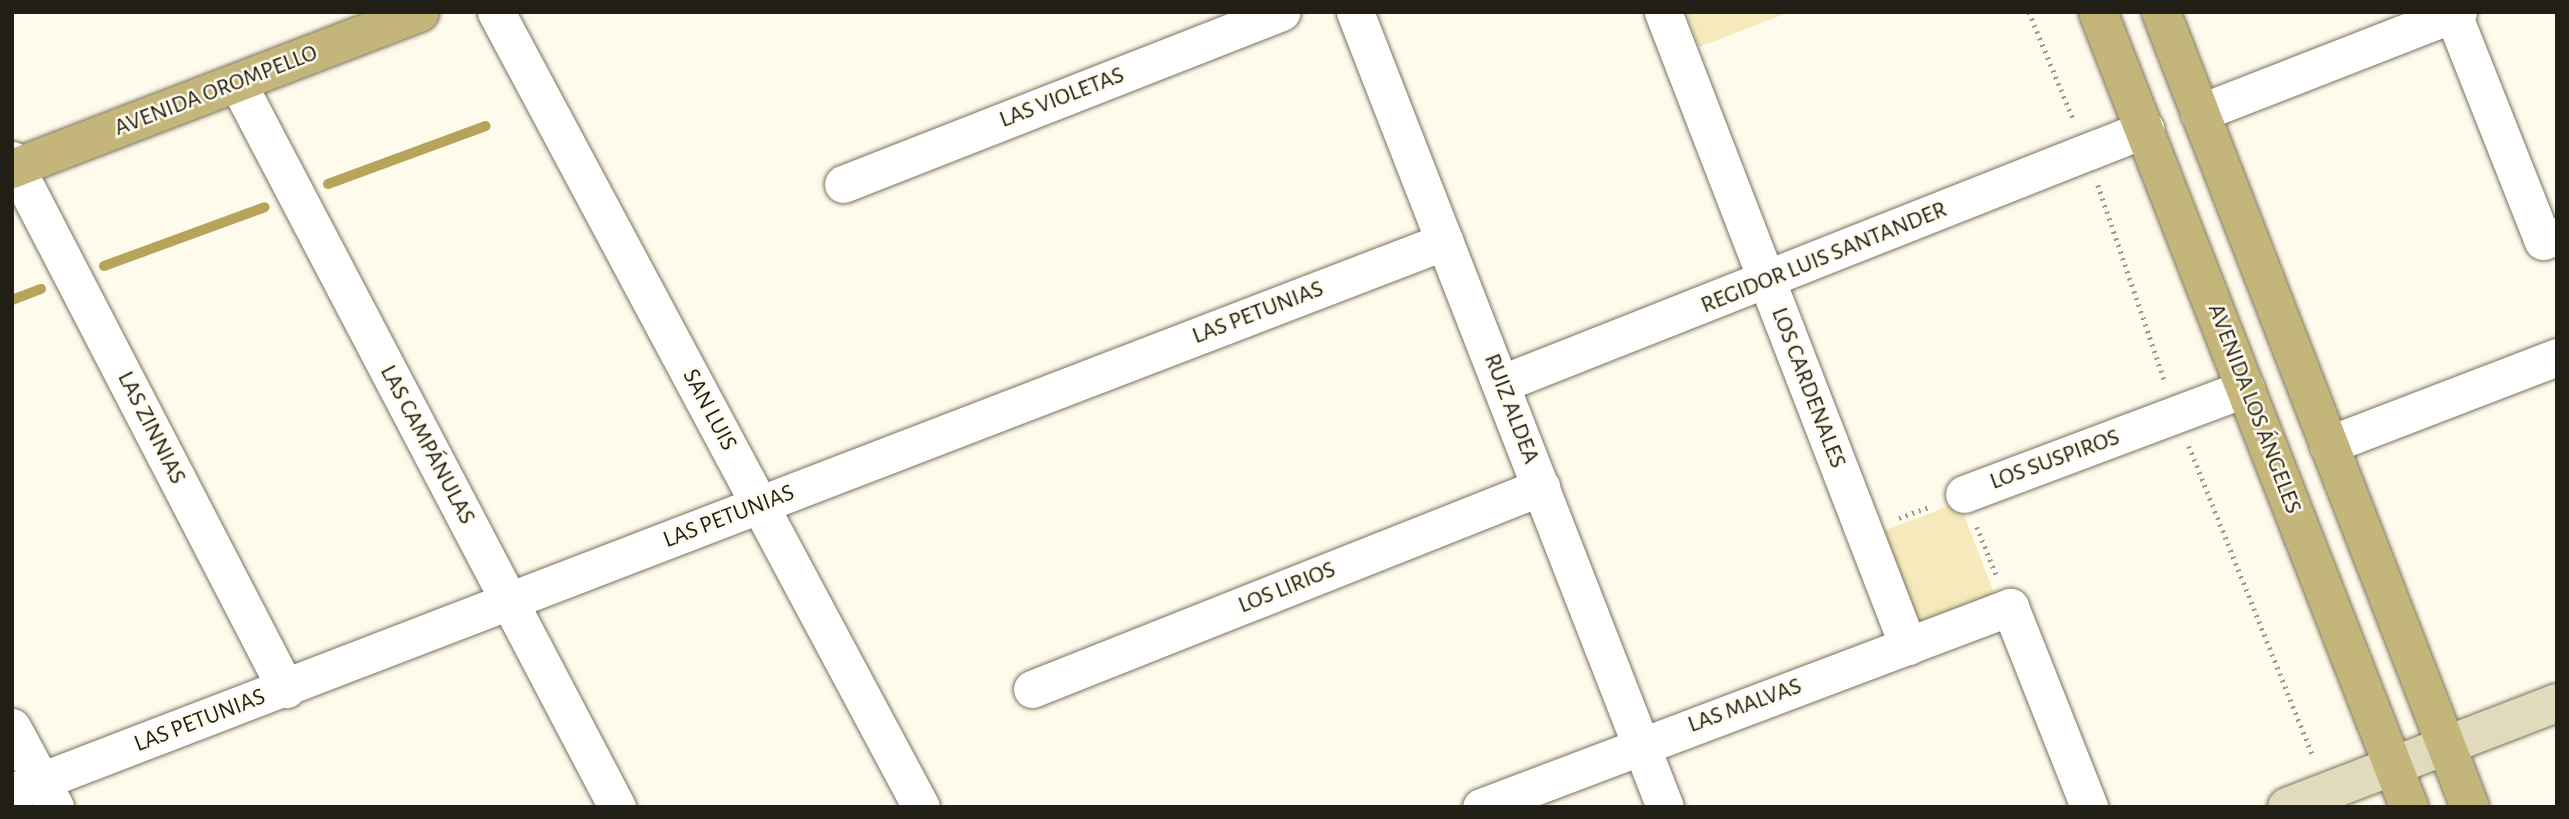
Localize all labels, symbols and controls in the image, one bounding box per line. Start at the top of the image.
street label: AVENIDA OROMPELLO [110,39,322,143]
street label: LAS VIOLETAS [996,61,1128,135]
street label: REGIDOR LUIS SANTANDER [1697,195,1951,321]
street label: LAS PETUNIAS [1188,275,1328,351]
street label: AVENIDA LOS ÁNGELES [2201,300,2307,518]
street label: LOS CARDENALES [1764,304,1852,472]
street label: RUIZ ALDEA [1477,350,1545,468]
street label: LAS CAMPÁNULAS [373,360,481,530]
street label: SAN LUIS [676,364,742,456]
street label: LAS ZINNIAS [110,367,192,489]
street label: LOS SUSPIROS [1986,423,2124,497]
street label: LAS PETUNIAS [659,479,799,555]
street label: LOS LIRIOS [1234,556,1340,620]
street label: LAS MALVAS [1684,672,1806,740]
street label: LAS PETUNIAS [130,683,270,759]

